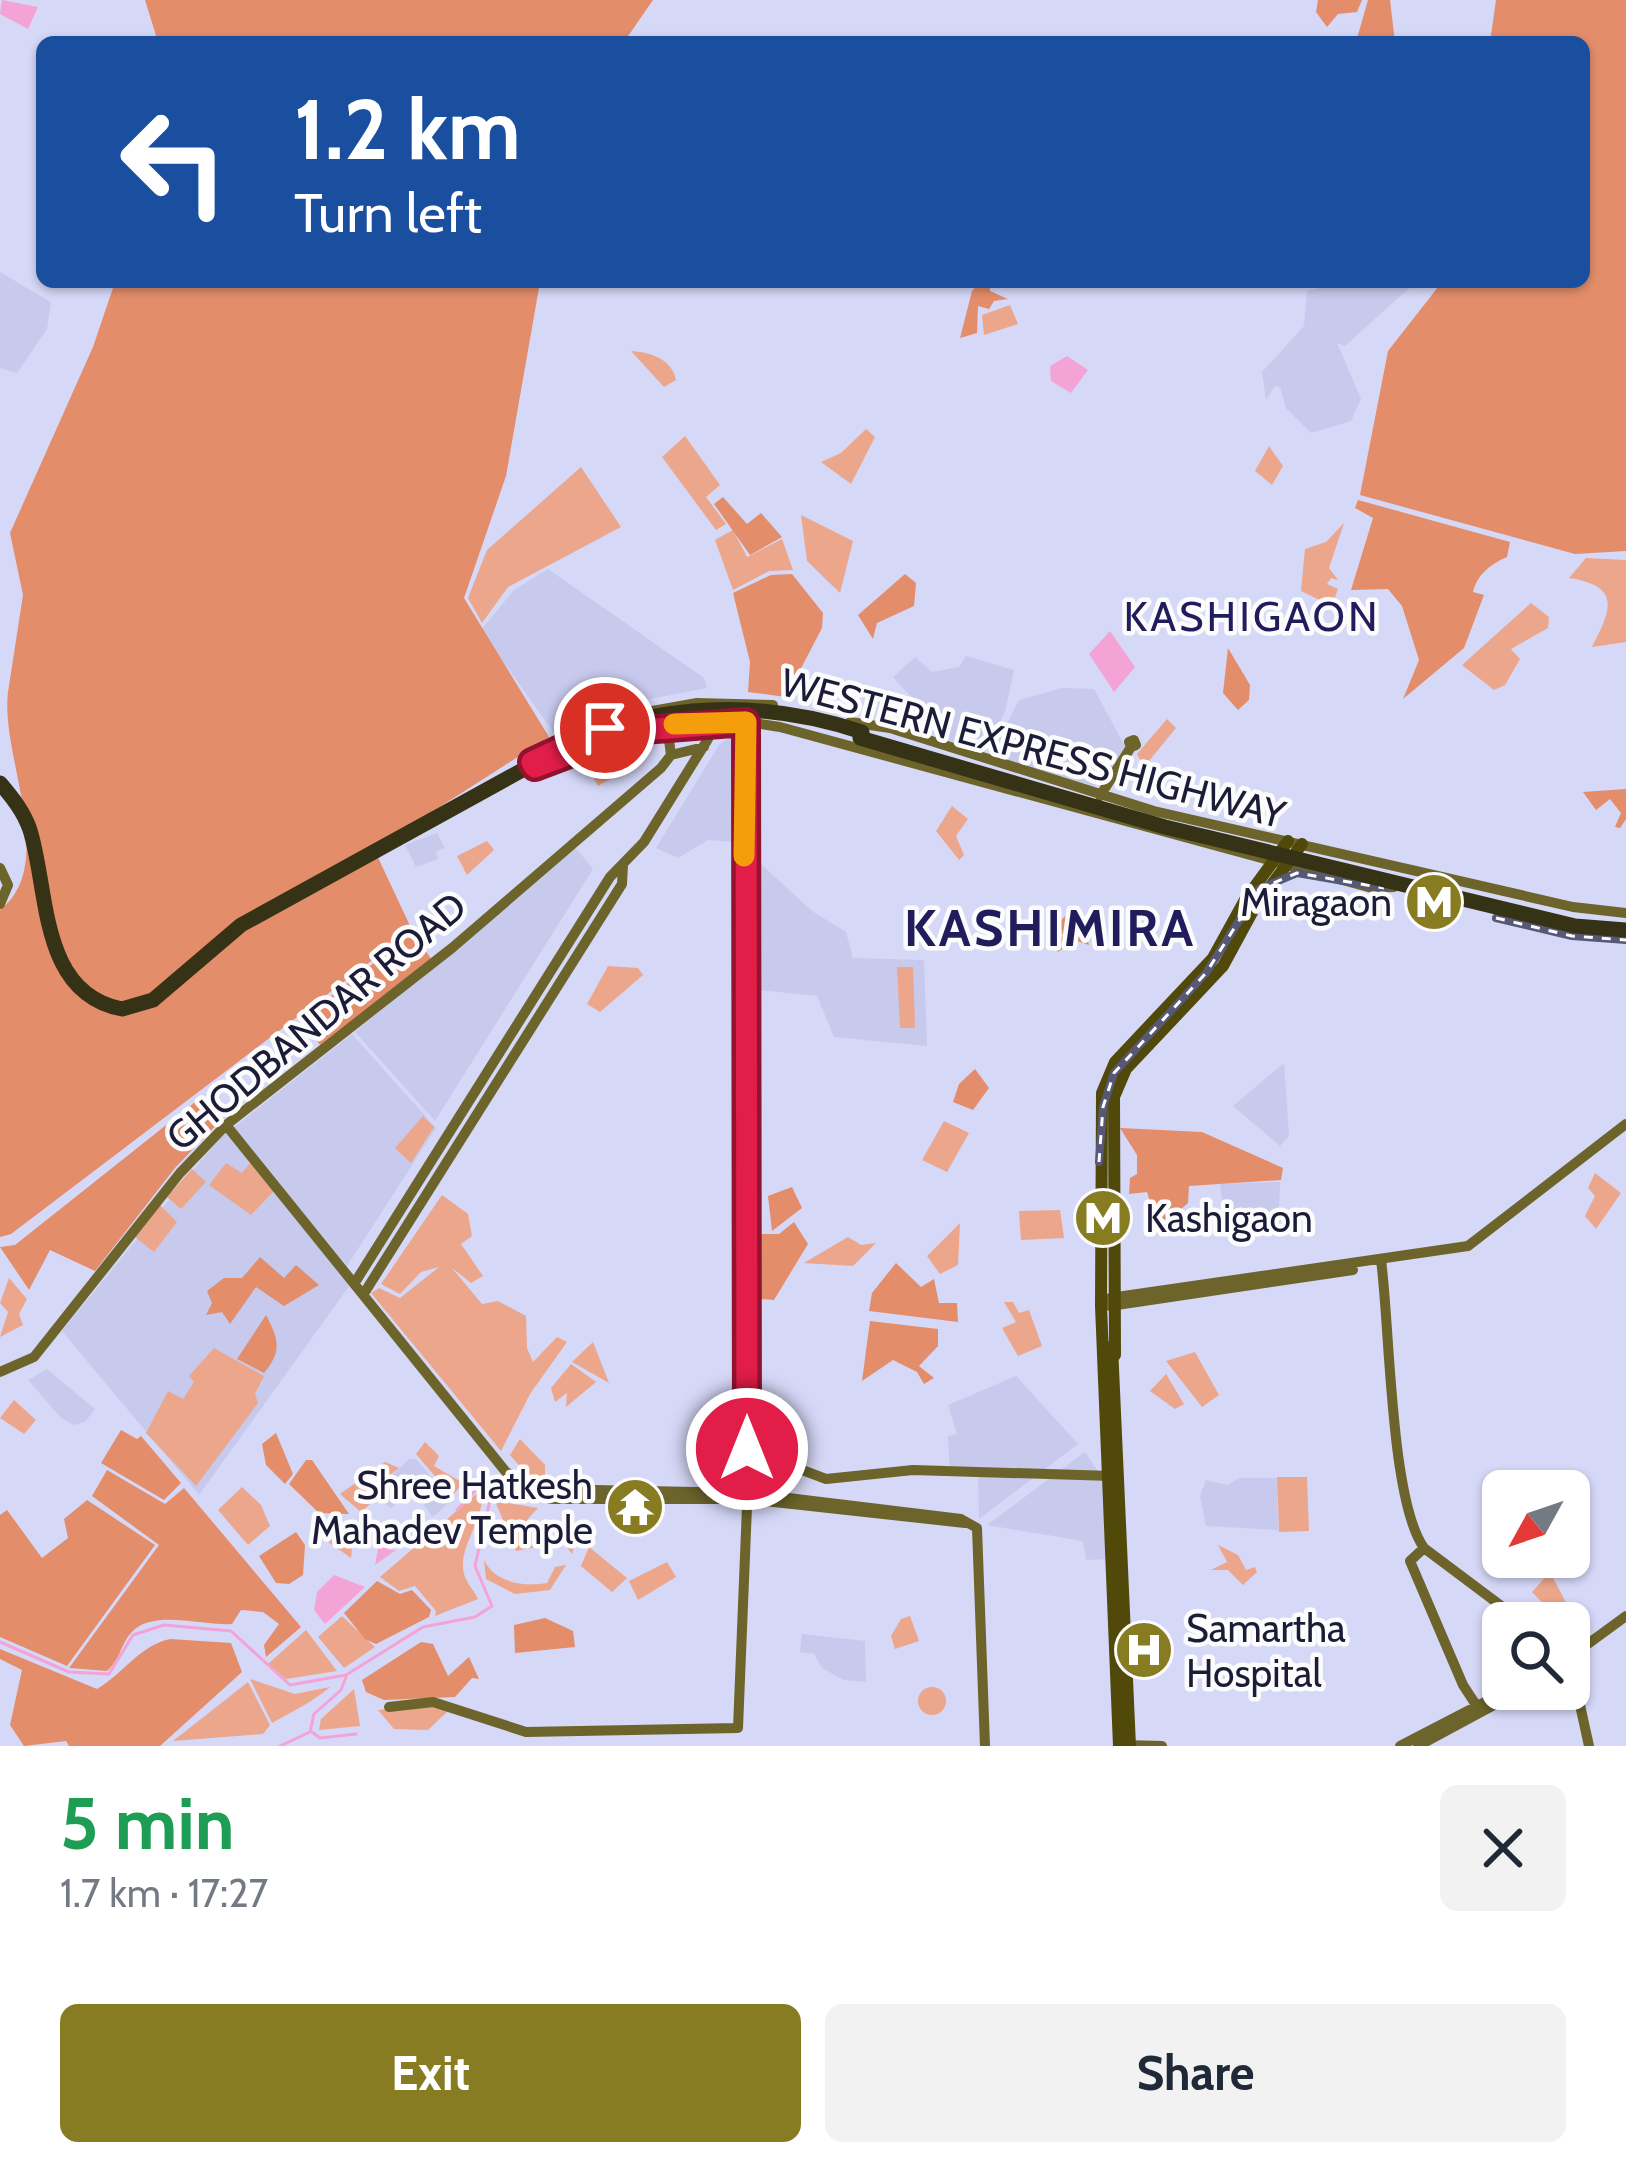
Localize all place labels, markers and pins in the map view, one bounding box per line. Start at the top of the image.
pin [554,677,656,779]
metro station icon: Miragaon [1403,871,1465,933]
place label: Miragaon [1240,878,1392,926]
metro station icon: Kashigaon [1072,1187,1134,1249]
place label: Kashigaon [1145,1194,1313,1242]
place label: Shree Hatkesh Mahadev Temple [311,1461,593,1554]
temple icon: Shree Hatkesh Mahadev Temple [604,1476,666,1538]
place label: Samartha Hospital [1186,1604,1346,1697]
hospital icon: Samartha Hospital [1113,1619,1175,1681]

